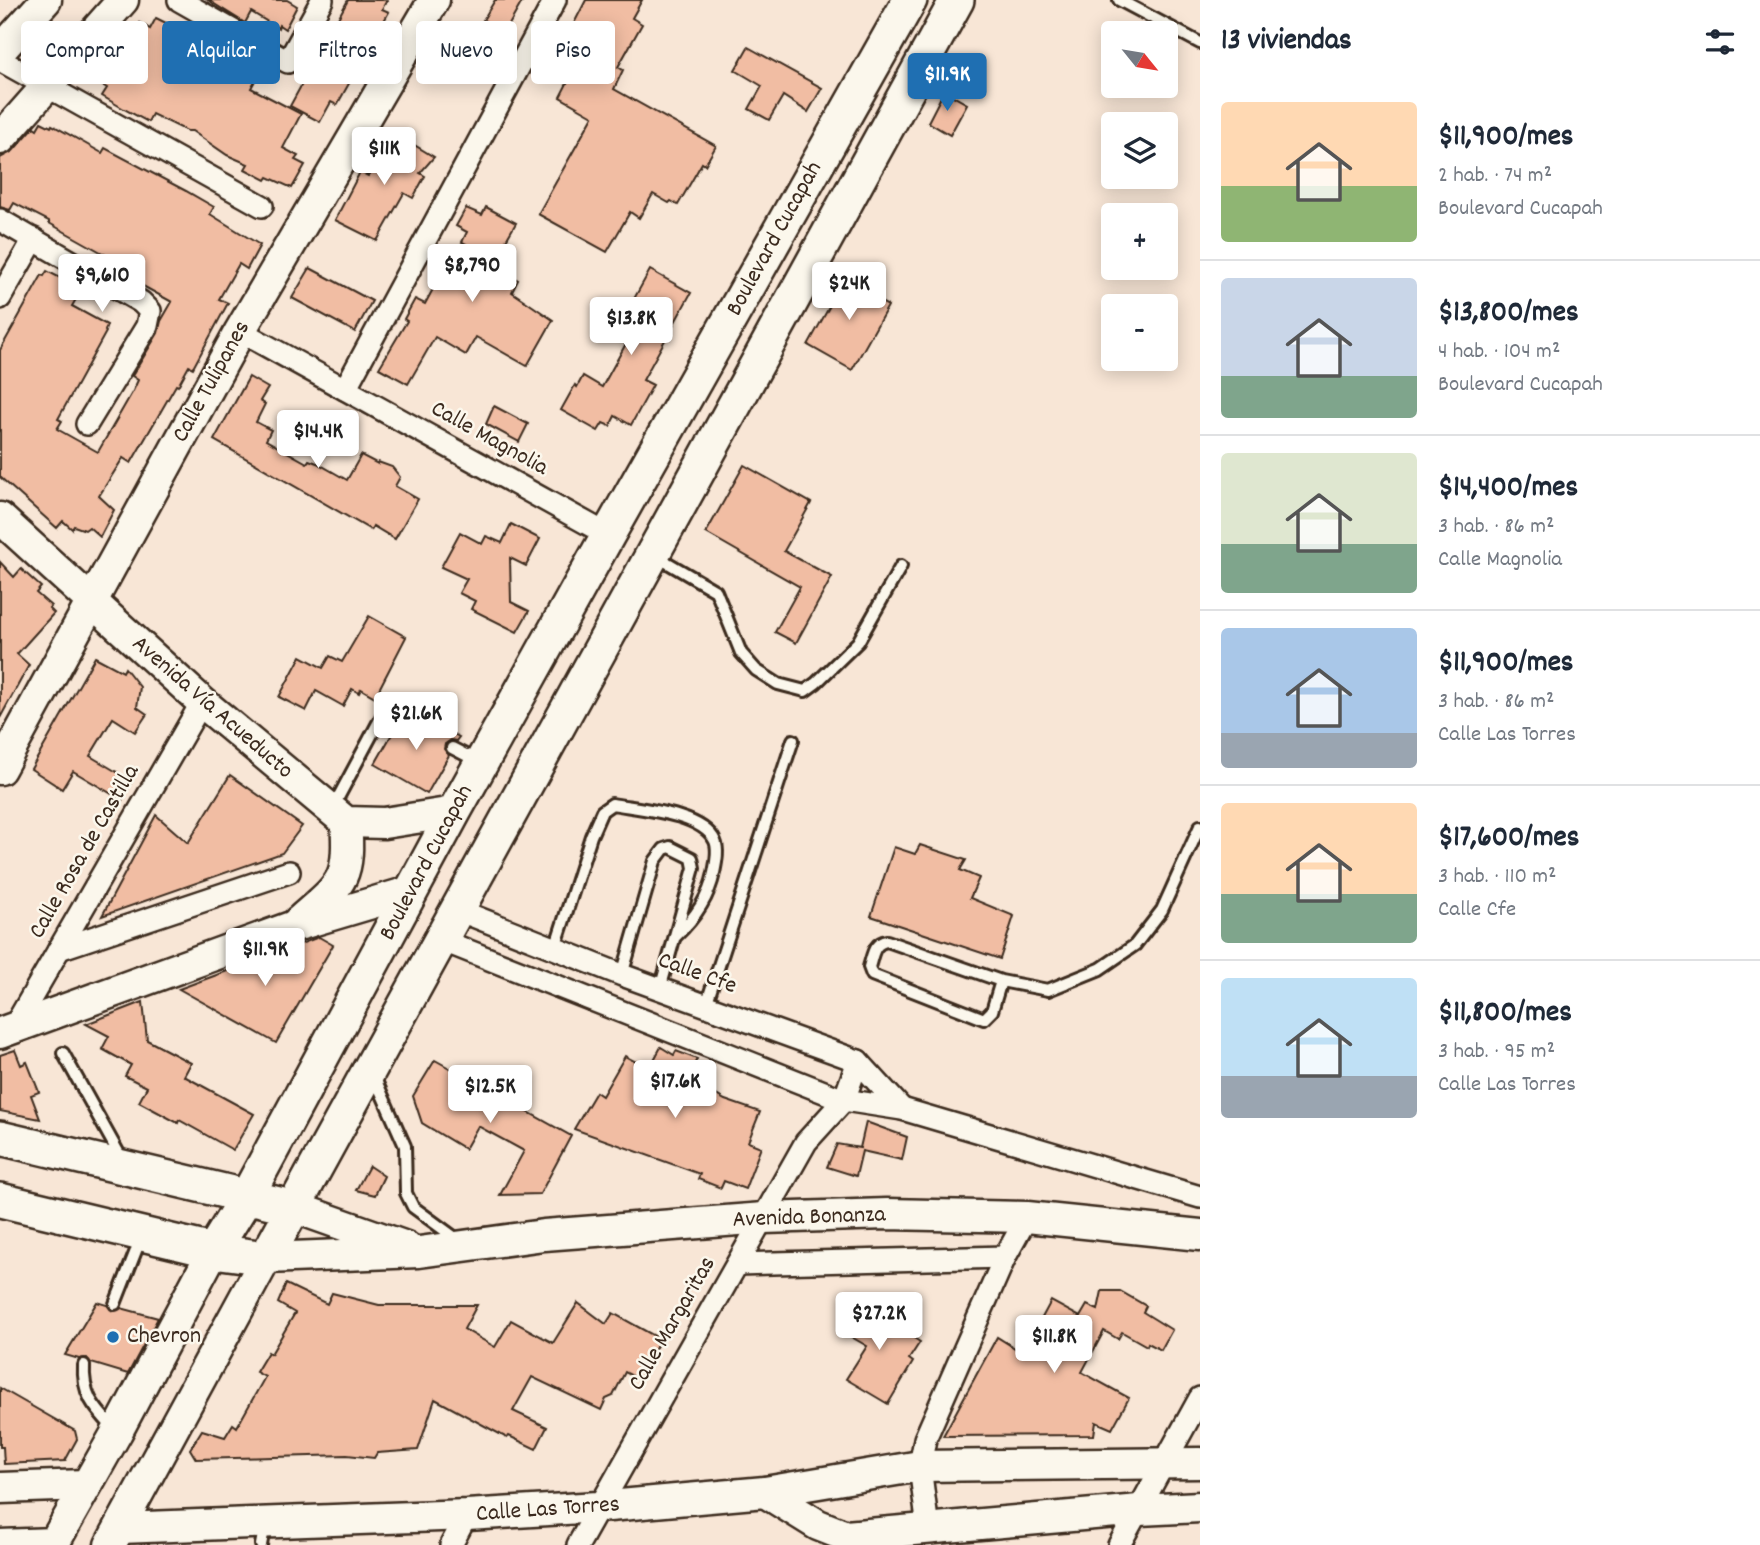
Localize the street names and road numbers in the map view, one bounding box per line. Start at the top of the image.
street label: Boulevard Cucapah [718,156,832,322]
street label: Calle Tulipanes [164,315,260,449]
street label: Calle Magnolia [424,393,555,486]
street label: Avenida Vía Acueducto [124,628,300,788]
street label: Calle Rosa de Castilla [21,758,149,945]
street label: Boulevard Cucapah [372,779,482,947]
street label: Calle Cfe [653,944,741,1004]
street label: Avenida Bonanza [732,1198,887,1238]
street label: Calle Margaritas [621,1251,725,1397]
street label: Calle Las Torres [475,1488,621,1532]

